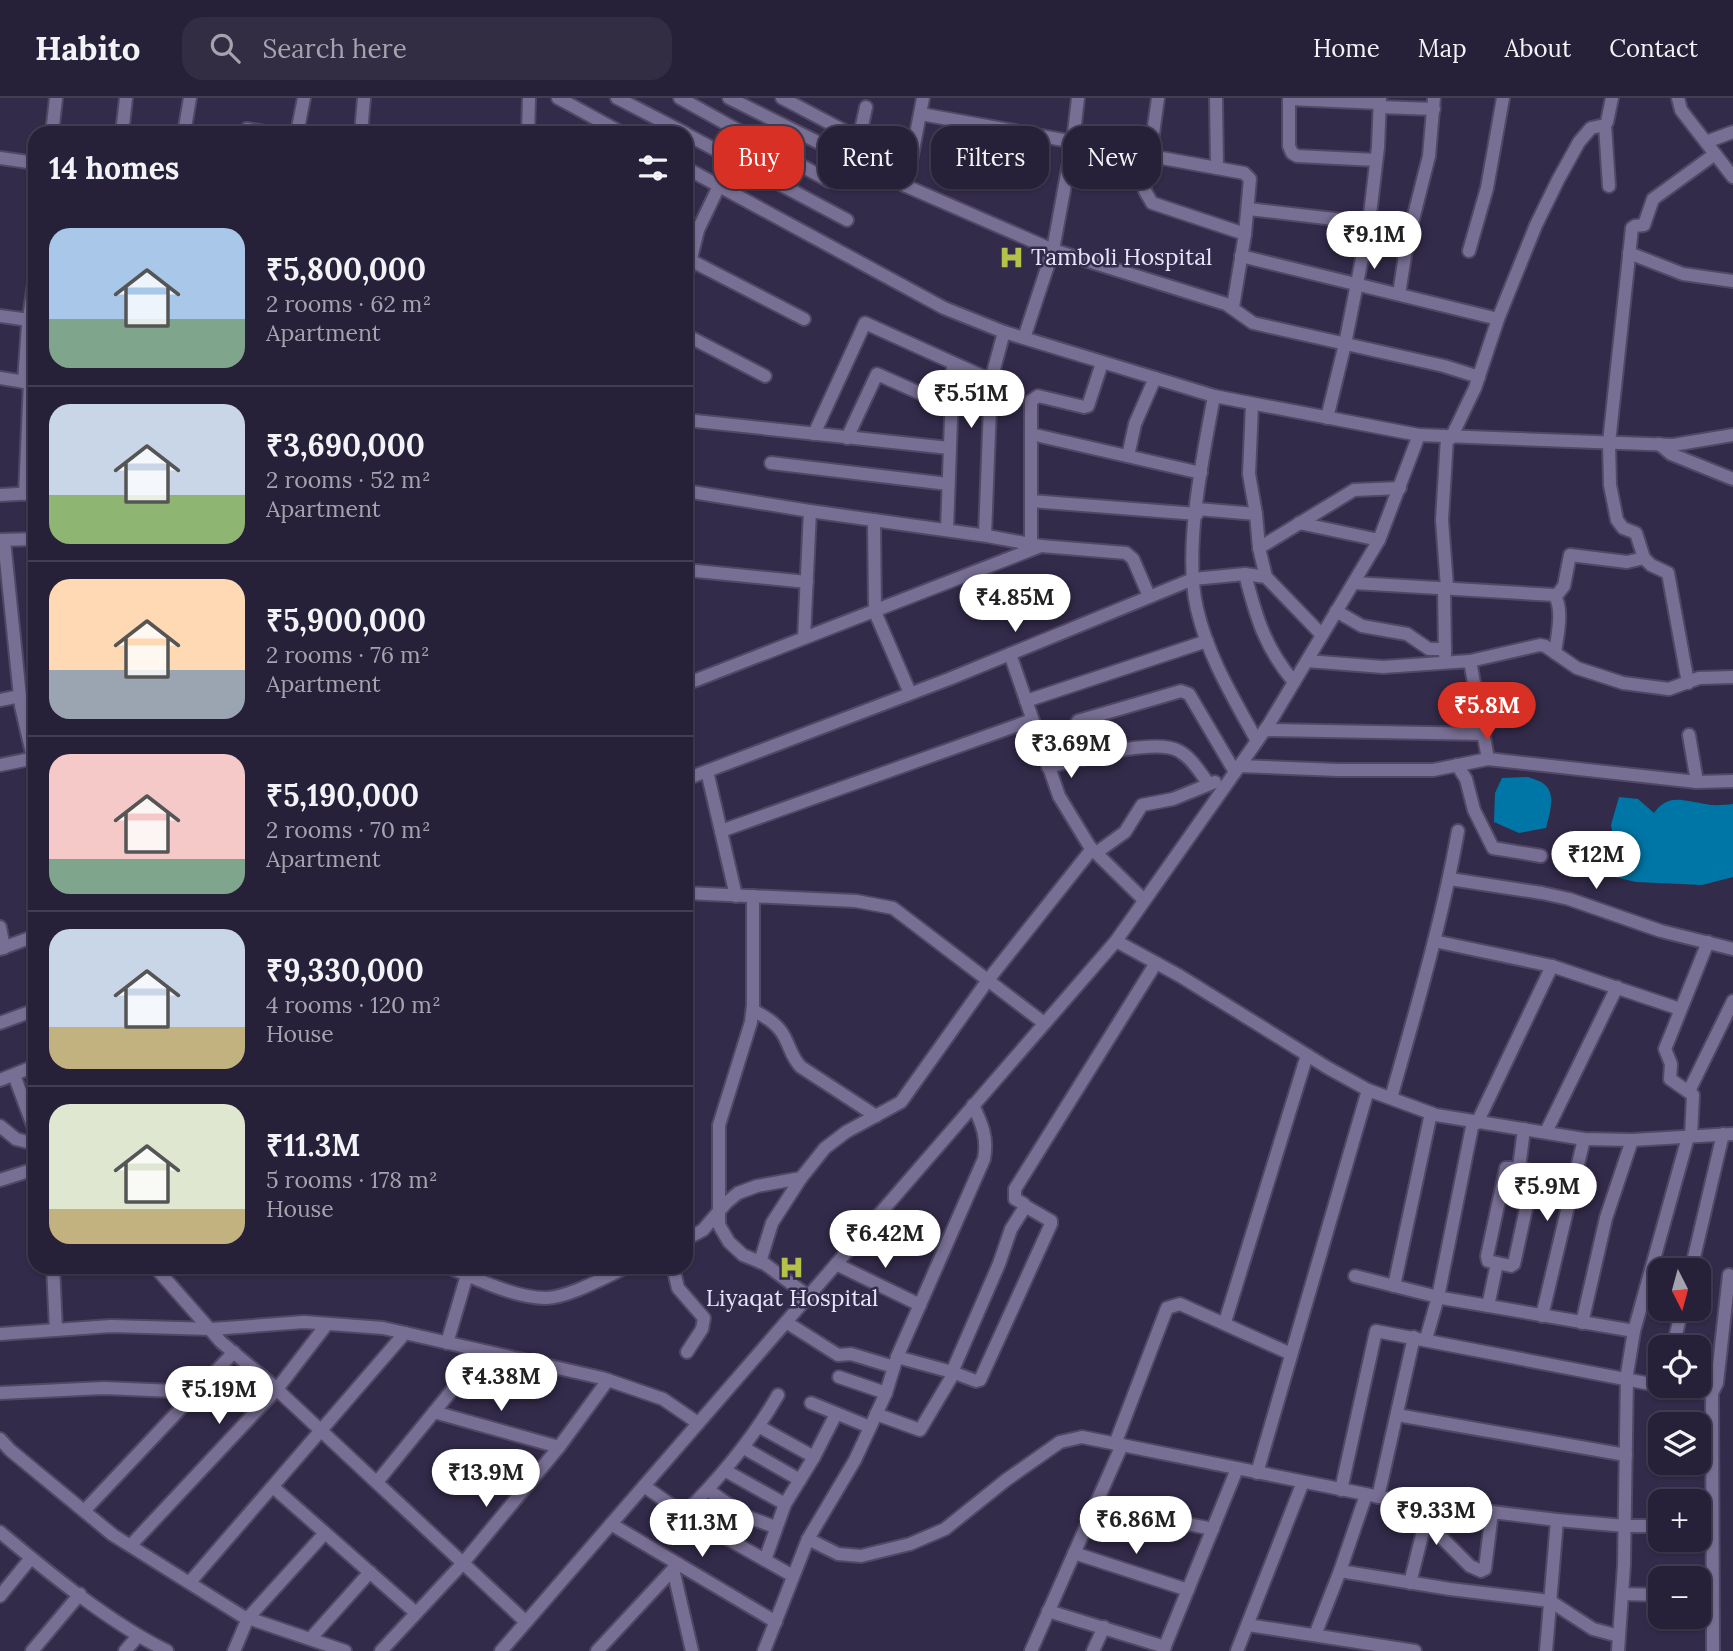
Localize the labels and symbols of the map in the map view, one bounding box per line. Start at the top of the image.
pin: ₹9.1M [1325,212,1423,271]
place label: Tamboli Hospital [1031,242,1212,271]
hospital icon: Tamboli Hospital [997,243,1025,271]
pin: ₹5.51M [914,370,1028,430]
pin: ₹4.85M [958,574,1072,634]
pin: ₹5.8M [1438,682,1536,742]
pin: ₹3.69M [1014,720,1128,780]
pin: ₹12M [1555,832,1637,891]
pin: ₹5.9M [1498,1164,1596,1223]
pin: ₹6.42M [828,1210,942,1270]
hospital icon: Liyaqat Hospital [778,1254,806,1282]
north arrow [1648,1258,1712,1321]
place label: Liyaqat Hospital [706,1283,878,1312]
pin: ₹4.38M [444,1354,558,1413]
pin: ₹5.19M [162,1366,276,1426]
pin: ₹13.9M [429,1450,543,1509]
pin: ₹9.33M [1379,1488,1493,1547]
pin: ₹6.86M [1079,1496,1193,1556]
pin: ₹11.3M [645,1500,759,1559]

